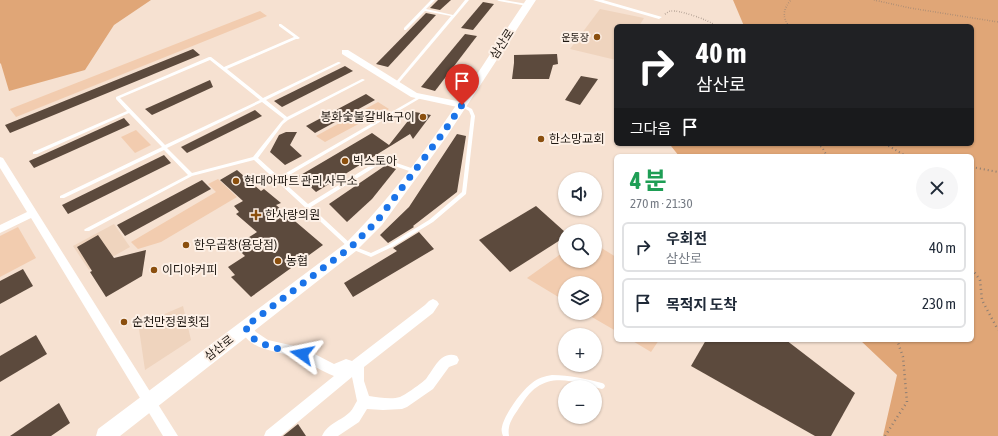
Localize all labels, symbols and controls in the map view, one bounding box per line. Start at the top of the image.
street label: 삼산로 [487,26,517,62]
place label: 운동장 [561,32,589,43]
marker: 운동장 [592,32,602,42]
text: 40 m [696,37,746,69]
icon: right [630,40,682,92]
pin [445,64,479,105]
icon: arrive [451,70,473,92]
text: 삼산로 [696,74,746,95]
place label: 봉화숯불갈비&구이 [320,110,415,124]
marker: 봉화숯불갈비&구이 [418,112,428,122]
icon: arrive [679,116,701,138]
text: 그다음 [630,120,671,137]
place label: 한소망교회 [549,132,604,146]
marker: 한소망교회 [536,134,546,144]
place label: 빅스토아 [353,154,397,168]
marker: 빅스토아 [340,156,350,166]
text: 4 분 [630,167,667,194]
button: close [916,167,958,209]
map controls [558,172,602,424]
button: sound [558,172,602,216]
place label: 현대아파트 관리 사무소 [244,174,358,188]
marker: 현대아파트 관리 사무소 [231,176,241,186]
text: 270 m · 21:30 [630,196,693,211]
place label: 한사랑의원 [265,208,320,222]
marker: 한사랑의원 [250,209,262,221]
button: search [558,224,602,268]
text: 우회전 [666,230,707,247]
icon: right [632,236,654,258]
place label: 한우곱창(용당점) [194,238,277,252]
text: 40 m [929,239,956,256]
marker: 한우곱창(용당점) [181,240,191,250]
text: 삼산로 [666,251,702,266]
place label: 농협 [286,254,308,268]
marker: 농협 [273,256,283,266]
place label: 이디야커피 [162,263,217,277]
marker: 이디야커피 [149,265,159,275]
button: layers [558,276,602,320]
icon: arrive [632,292,654,314]
text: 230 m [922,295,956,312]
text: 목적지 도착 [666,296,737,313]
place label: 순천만정원횟집 [132,315,209,329]
marker: 순천만정원횟집 [119,317,129,327]
button: + [558,328,602,372]
street label: 삼산로 [202,332,236,364]
position arrow [281,333,323,375]
button: − [558,380,602,424]

